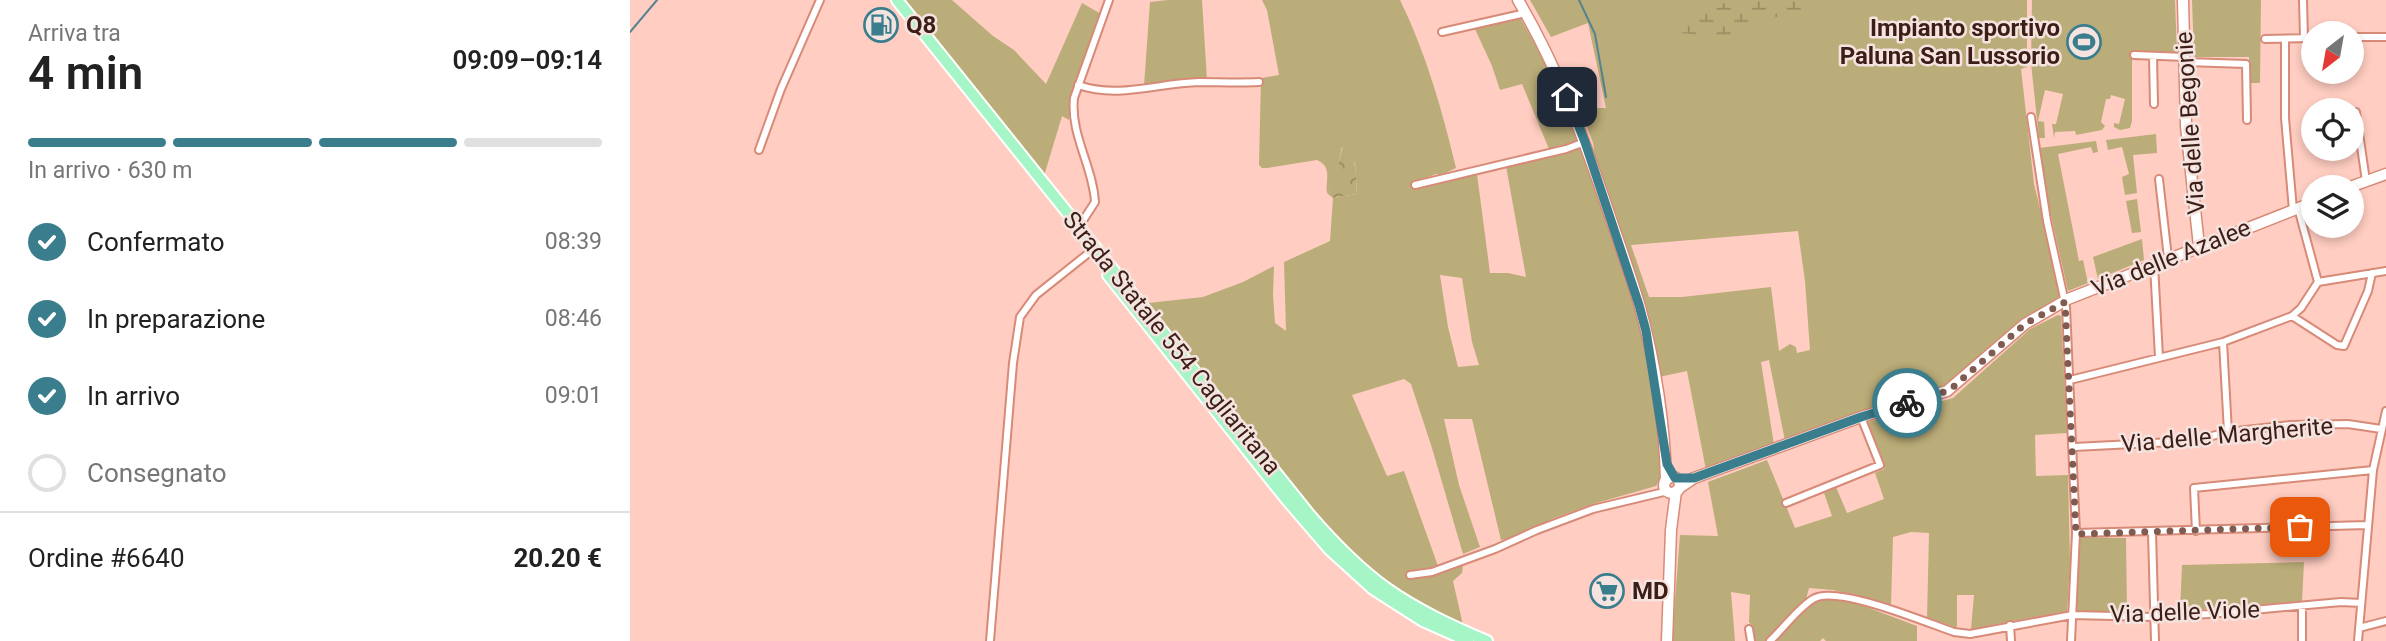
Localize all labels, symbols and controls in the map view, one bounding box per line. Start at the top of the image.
fuel station icon: Q8 [862,6,900,44]
place label: Q8 [906,11,936,39]
place label: Impianto sportivo Paluna San Lussorio [1840,14,2060,70]
text: Arriva tra [28,20,121,47]
north arrow [2301,21,2364,84]
map controls [2301,21,2364,238]
sports icon: Impianto sportivo Paluna San Lussorio [2065,23,2103,61]
street label: Via delle Begonie [2170,31,2210,215]
text: 09:09–09:14 [452,45,602,75]
text: 4 min [28,46,143,100]
pin [1537,67,1597,127]
icon: home [1548,78,1586,116]
button: locate [2301,98,2364,161]
text: In arrivo · 630 m [28,157,193,184]
button: layers [2301,175,2364,238]
street label: Strada Statale 554 Cagliaritana [1057,206,1287,480]
street label: Via delle Azalee [2088,213,2254,303]
icon: check [28,223,66,261]
text: Confermato [87,227,224,257]
text: 08:39 [545,228,602,255]
icon: check [28,300,66,338]
text: In preparazione [87,304,265,334]
text: 08:46 [545,305,602,332]
courier [1872,368,1942,438]
icon: check [28,377,66,415]
text: In arrivo [87,381,180,411]
text: 09:01 [545,382,602,409]
icon: bike [1888,384,1926,422]
street label: Via delle Margherite [2120,412,2334,458]
text: Consegnato [87,458,227,488]
pin [2270,497,2330,557]
icon: bag [2281,508,2319,546]
text: Ordine #6640 [28,543,185,573]
text: 20.20 € [513,543,602,573]
supermarket icon: MD [1588,572,1626,610]
place label: MD [1632,577,1669,605]
street label: Via delle Viole [2110,595,2260,629]

